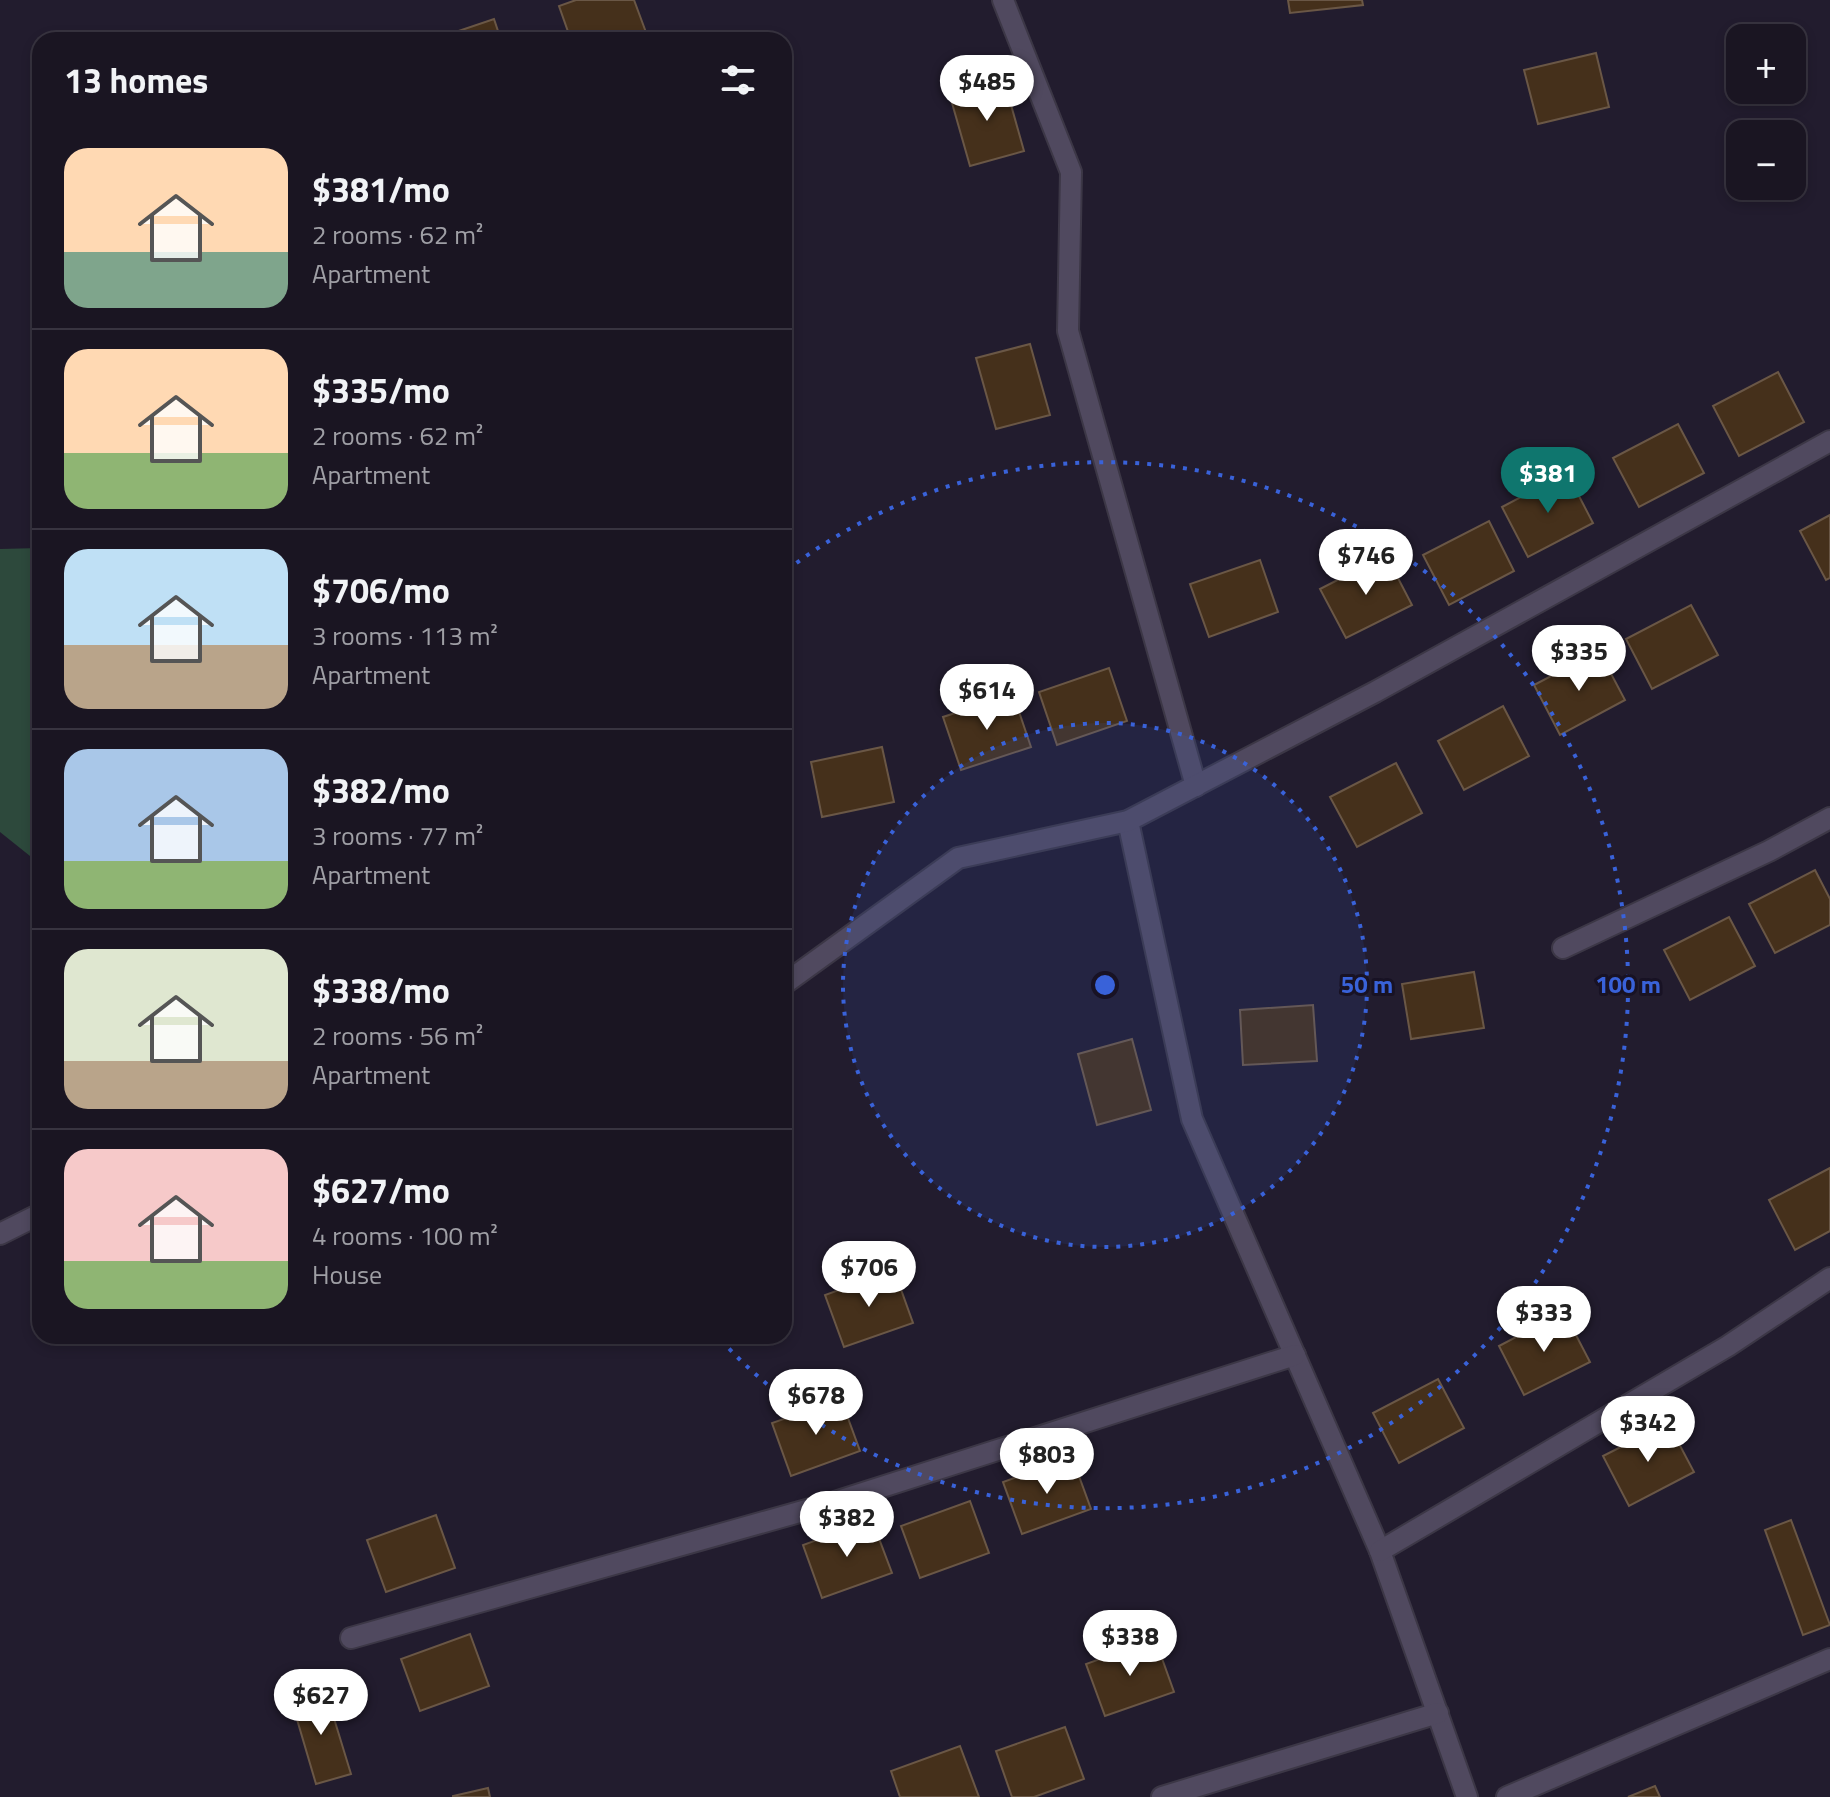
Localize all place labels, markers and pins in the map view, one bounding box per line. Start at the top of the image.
pin: $485 [940,55,1034,123]
pin: $381 [1501,447,1595,515]
pin: $746 [1319,529,1413,597]
pin: $335 [1532,625,1626,693]
pin: $614 [940,664,1034,732]
centre of rings [1091,971,1119,999]
pin: $706 [822,1241,916,1309]
pin: $333 [1497,1286,1591,1354]
pin: $678 [769,1369,863,1437]
pin: $342 [1601,1396,1695,1464]
pin: $803 [1000,1428,1094,1496]
pin: $382 [800,1491,894,1559]
pin: $338 [1083,1610,1177,1678]
pin: $627 [274,1669,368,1737]

